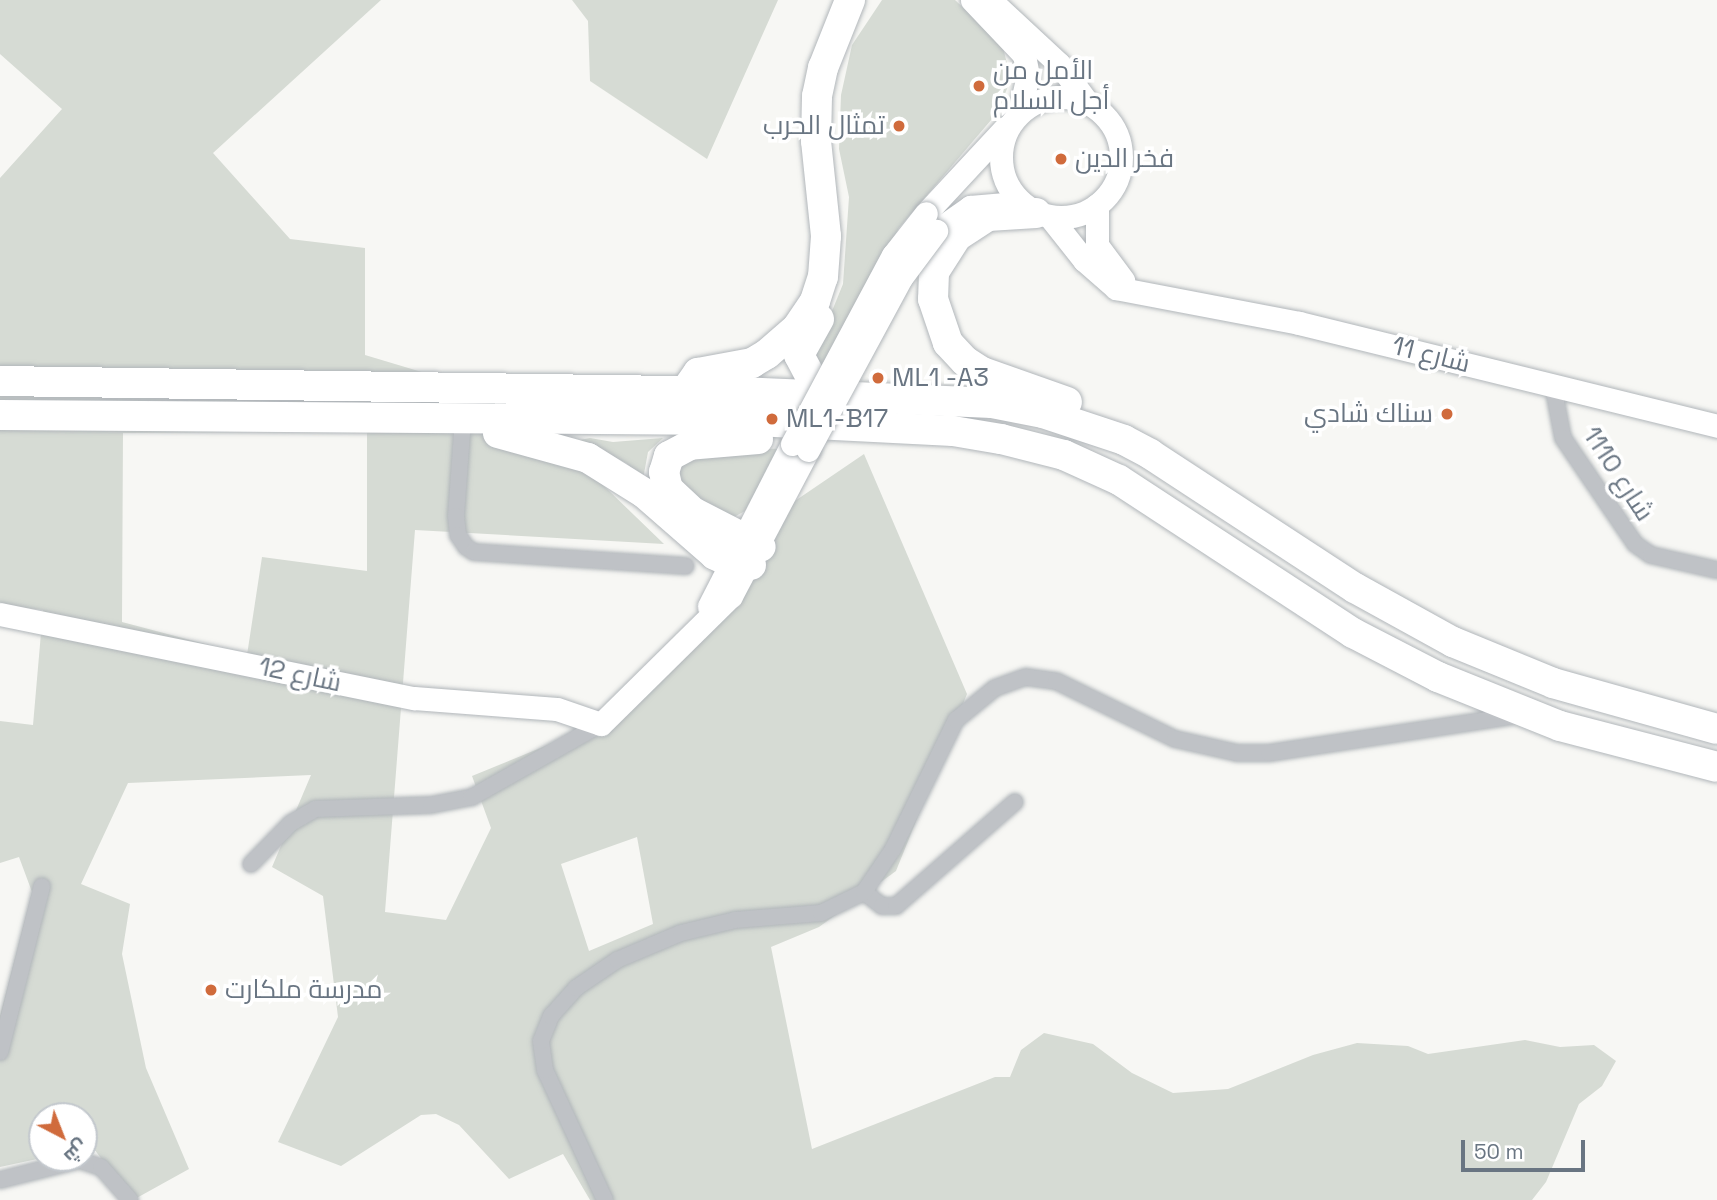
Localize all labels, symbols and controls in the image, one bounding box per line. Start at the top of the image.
place label: الأمل من أجل السلام [993,55,1110,116]
marker: الأمل من أجل السلام [971,78,987,94]
place label: تمثال الحرب [763,110,885,142]
marker: تمثال الحرب [891,118,907,134]
place label: فخر الدين [1075,143,1174,175]
marker: فخر الدين [1053,151,1069,167]
street label: شارع 11 [1389,330,1473,380]
place label: ML1 -A3 [892,362,990,394]
marker: ML1 -A3 [870,370,886,386]
place label: سناك شادي [1304,398,1433,430]
place label: ML1-B17 [786,403,888,435]
marker: سناك شادي [1439,406,1455,422]
marker: ML1-B17 [764,411,780,427]
street label: شارع 1110 [1576,421,1660,527]
street label: شارع 12 [256,651,344,699]
place label: مدرسة ملكارت [225,974,382,1006]
marker: مدرسة ملكارت [203,982,219,998]
north arrow [28,1102,98,1172]
scale bar [1465,1126,1589,1170]
text: ش [59,1134,93,1169]
text: 50 m [1474,1138,1524,1165]

